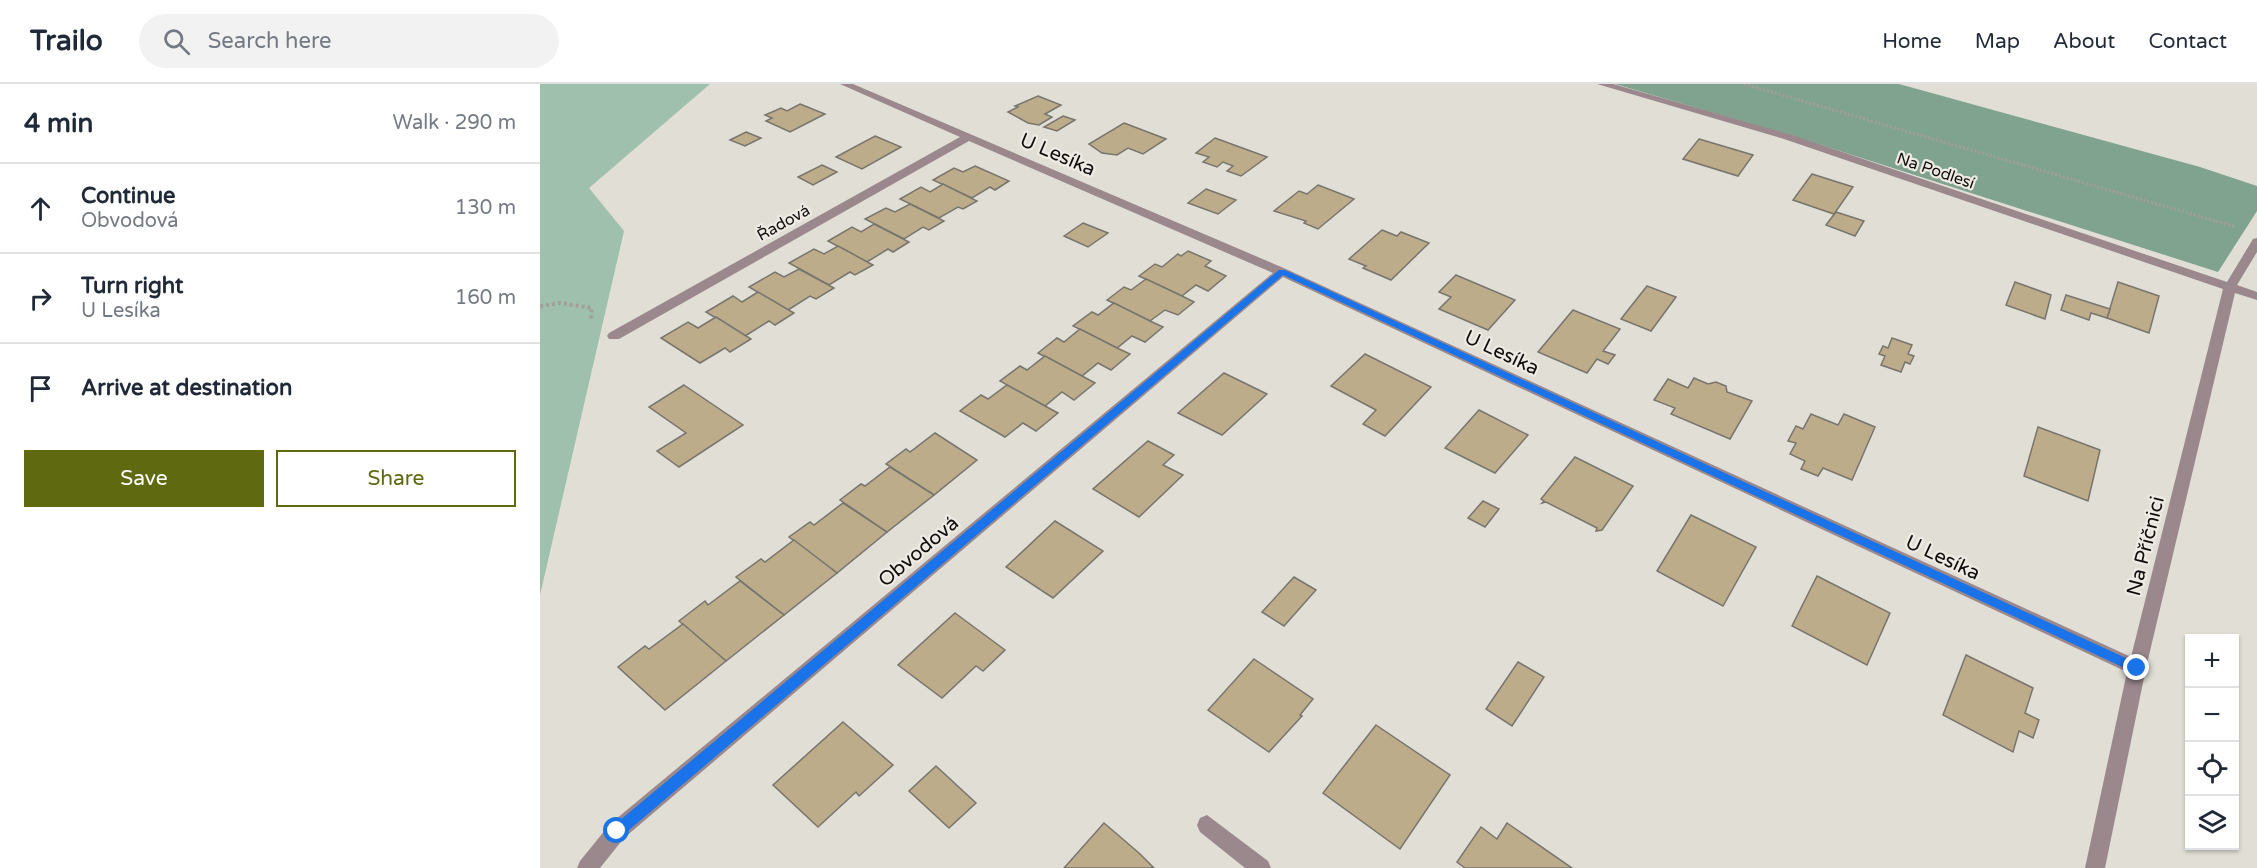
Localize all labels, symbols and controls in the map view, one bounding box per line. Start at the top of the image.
search box [139,14,559,68]
text: Trailo [30,24,103,58]
icon: search [160,25,193,58]
text: Search here [208,28,332,54]
text: Home [1882,29,1942,54]
text: Map [1975,29,2020,54]
text: About [2053,29,2115,54]
text: Contact [2148,29,2227,54]
text: 4 min [24,108,93,139]
text: Walk · 290 m [393,111,516,135]
street label: U Lesíka [1016,128,1099,182]
street label: Na Podlesí [1894,148,1977,194]
text: Continue [81,183,176,209]
icon: ahead [24,192,57,225]
text: 130 m [455,196,516,220]
street label: Řadová [753,200,813,246]
text: Obvodová [81,209,179,233]
text: Turn right [81,273,183,299]
icon: right [24,282,57,315]
text: 160 m [455,286,516,310]
text: U Lesíka [81,299,161,323]
street label: U Lesíka [1460,325,1543,381]
icon: arrive [24,372,57,405]
text: Arrive at destination [81,375,292,401]
button: Save [24,450,264,507]
button: Share [276,450,516,507]
street label: Na Příčnici [2122,494,2170,599]
street label: Obvodová [874,511,964,592]
street label: U Lesíka [1901,530,1984,586]
map controls [2185,634,2239,850]
button: + [2185,634,2239,688]
route end [2123,654,2149,680]
button: − [2185,688,2239,742]
button: locate [2185,742,2239,796]
button: layers [2185,796,2239,850]
route start [603,817,629,843]

